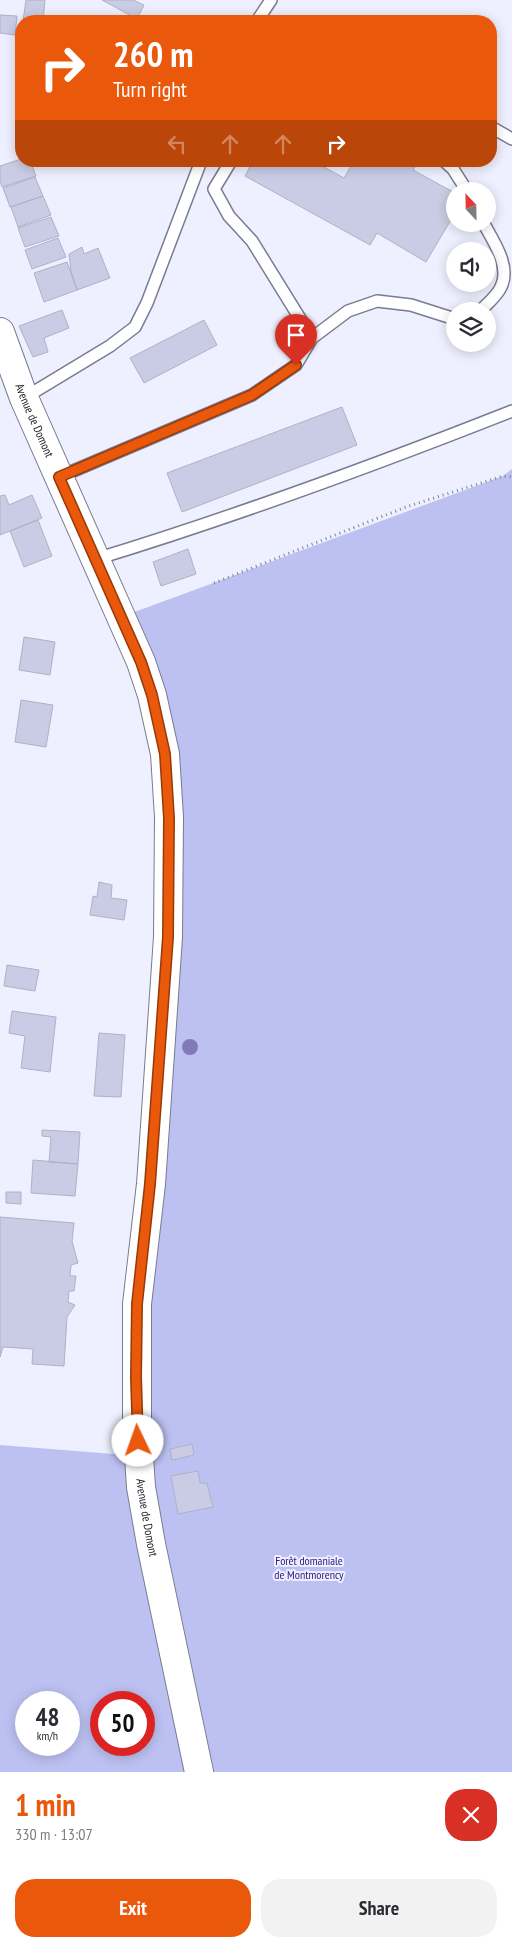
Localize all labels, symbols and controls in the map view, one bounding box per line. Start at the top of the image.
text: 260 m [113,31,194,77]
icon: right [30,35,95,100]
text: Turn right [113,75,187,103]
icon: left [163,130,191,158]
icon: ahead [216,130,244,158]
icon: ahead [269,130,297,158]
icon: right [322,130,350,158]
north arrow [446,182,496,232]
map controls [446,182,496,352]
button: sound [446,242,496,292]
button: layers [446,302,496,352]
pin [275,314,317,365]
icon: arrive [282,321,310,349]
street label: Avenue de Domont [12,382,58,460]
position arrow [111,1414,163,1466]
street label: Avenue de Domont [133,1478,162,1559]
park label: Forêt domaniale de Montmorency [274,1553,344,1582]
speed limit sign: 50 [90,1691,155,1756]
text: 48 [36,1701,59,1733]
text: km/h [37,1728,58,1743]
text: 1 min [15,1785,76,1824]
button: close [445,1789,497,1841]
text: 330 m · 13:07 [15,1824,93,1844]
button: Exit [15,1879,251,1937]
button: Share [261,1879,497,1937]

